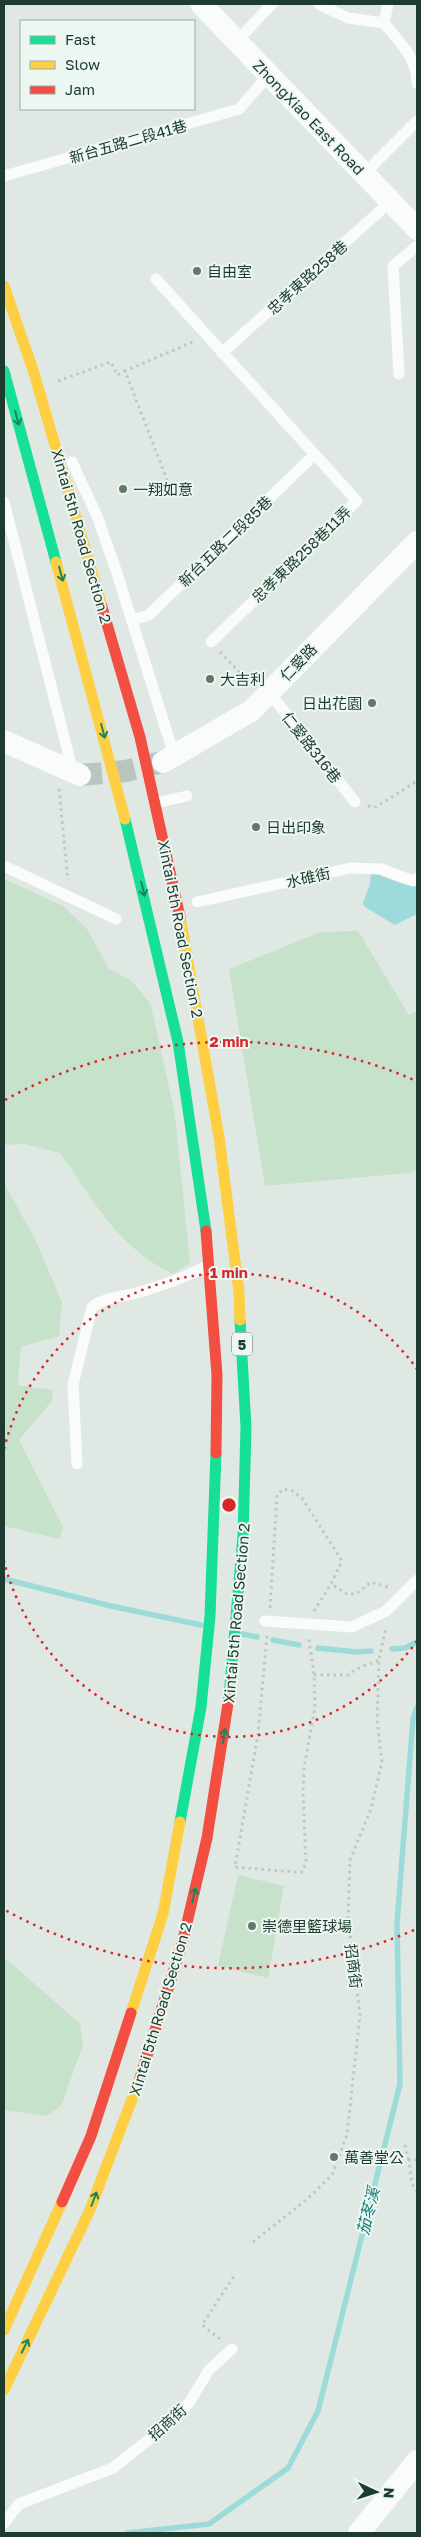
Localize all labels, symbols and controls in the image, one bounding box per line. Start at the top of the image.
legend [20,20,195,110]
text: Fast [65,30,96,48]
text: Slow [65,55,100,73]
street label: ZhongXiao East Road [249,56,369,178]
text: Jam [65,80,95,98]
street label: 新台五路二段41巷 [67,116,189,166]
street label: 忠孝東路258巷 [263,236,351,318]
place label: 自由室 [207,262,252,280]
marker: 自由室 [191,265,203,277]
one-way arrow [13,409,22,425]
street label: Xintai 5th Road Section 2 [48,447,116,625]
place label: 一翔如意 [133,480,193,498]
marker: 一翔如意 [117,483,129,495]
street label: 新台五路二段85巷 [175,492,275,590]
street label: 忠孝東路258巷11弄 [248,502,354,606]
one-way arrow [56,566,66,582]
street label: 仁愛路 [276,640,320,684]
place label: 大吉利 [220,670,265,688]
marker: 大吉利 [204,673,216,685]
place label: 日出花園 [302,694,362,712]
marker: 日出花園 [366,697,378,709]
street label: 仁愛路316巷 [279,708,345,786]
one-way arrow [99,723,108,739]
place label: 日出印象 [266,818,326,836]
marker: 日出印象 [250,821,262,833]
street label: Xintai 5th Road Section 2 [155,839,207,1019]
street label: 水碓街 [284,863,332,891]
one-way arrow [139,880,148,896]
text: 2 min [209,1032,249,1050]
text: 1 min [210,1263,248,1281]
road number: 5 [232,1332,252,1356]
centre of rings [220,1496,238,1514]
street label: Xintai 5th Road Section 2 [219,1522,253,1704]
one-way arrow [219,1728,229,1744]
one-way arrow [190,1888,199,1904]
place label: 崇德里籃球場 [262,1917,352,1935]
street label: Xintai 5th Road Section 2 [125,1920,195,2098]
marker: 崇德里籃球場 [246,1920,258,1932]
street label: 招商街 [342,1943,366,1989]
place label: 萬善堂公 [344,2148,404,2166]
marker: 萬善堂公 [328,2151,340,2163]
water label: 茄苳溪 [352,2183,384,2237]
one-way arrow [90,2192,99,2207]
one-way arrow [21,2339,30,2354]
street label: 招商街 [144,2400,190,2444]
north arrow [351,2467,401,2517]
text: N [381,2487,398,2499]

